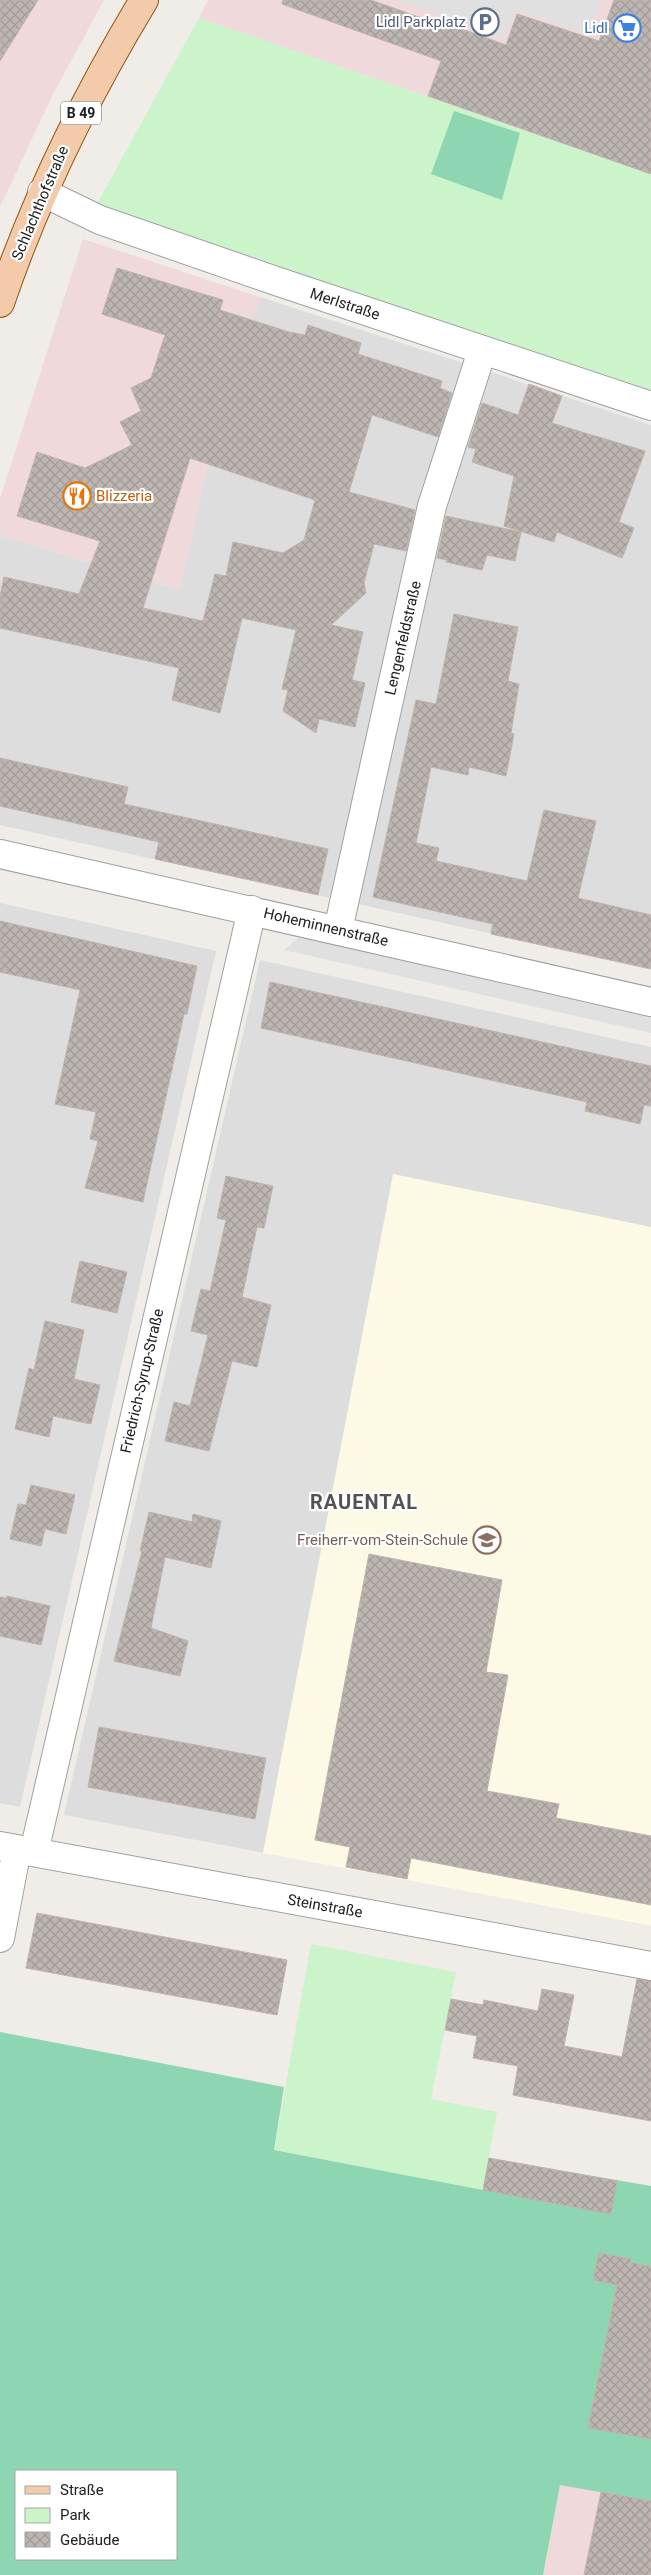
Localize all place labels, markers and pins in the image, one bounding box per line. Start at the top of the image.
parking icon: Lidl Parkplatz [470,7,500,37]
place label: Lidl Parkplatz [376,13,466,31]
supermarket icon: Lidl [612,13,642,43]
place label: Lidl [584,19,608,37]
restaurant icon: Blizzeria [62,481,92,511]
place label: Blizzeria [96,487,152,505]
school or university icon: Freiherr-vom-Stein-Schule [472,1525,502,1555]
place label: Freiherr-vom-Stein-Schule [297,1531,468,1549]

